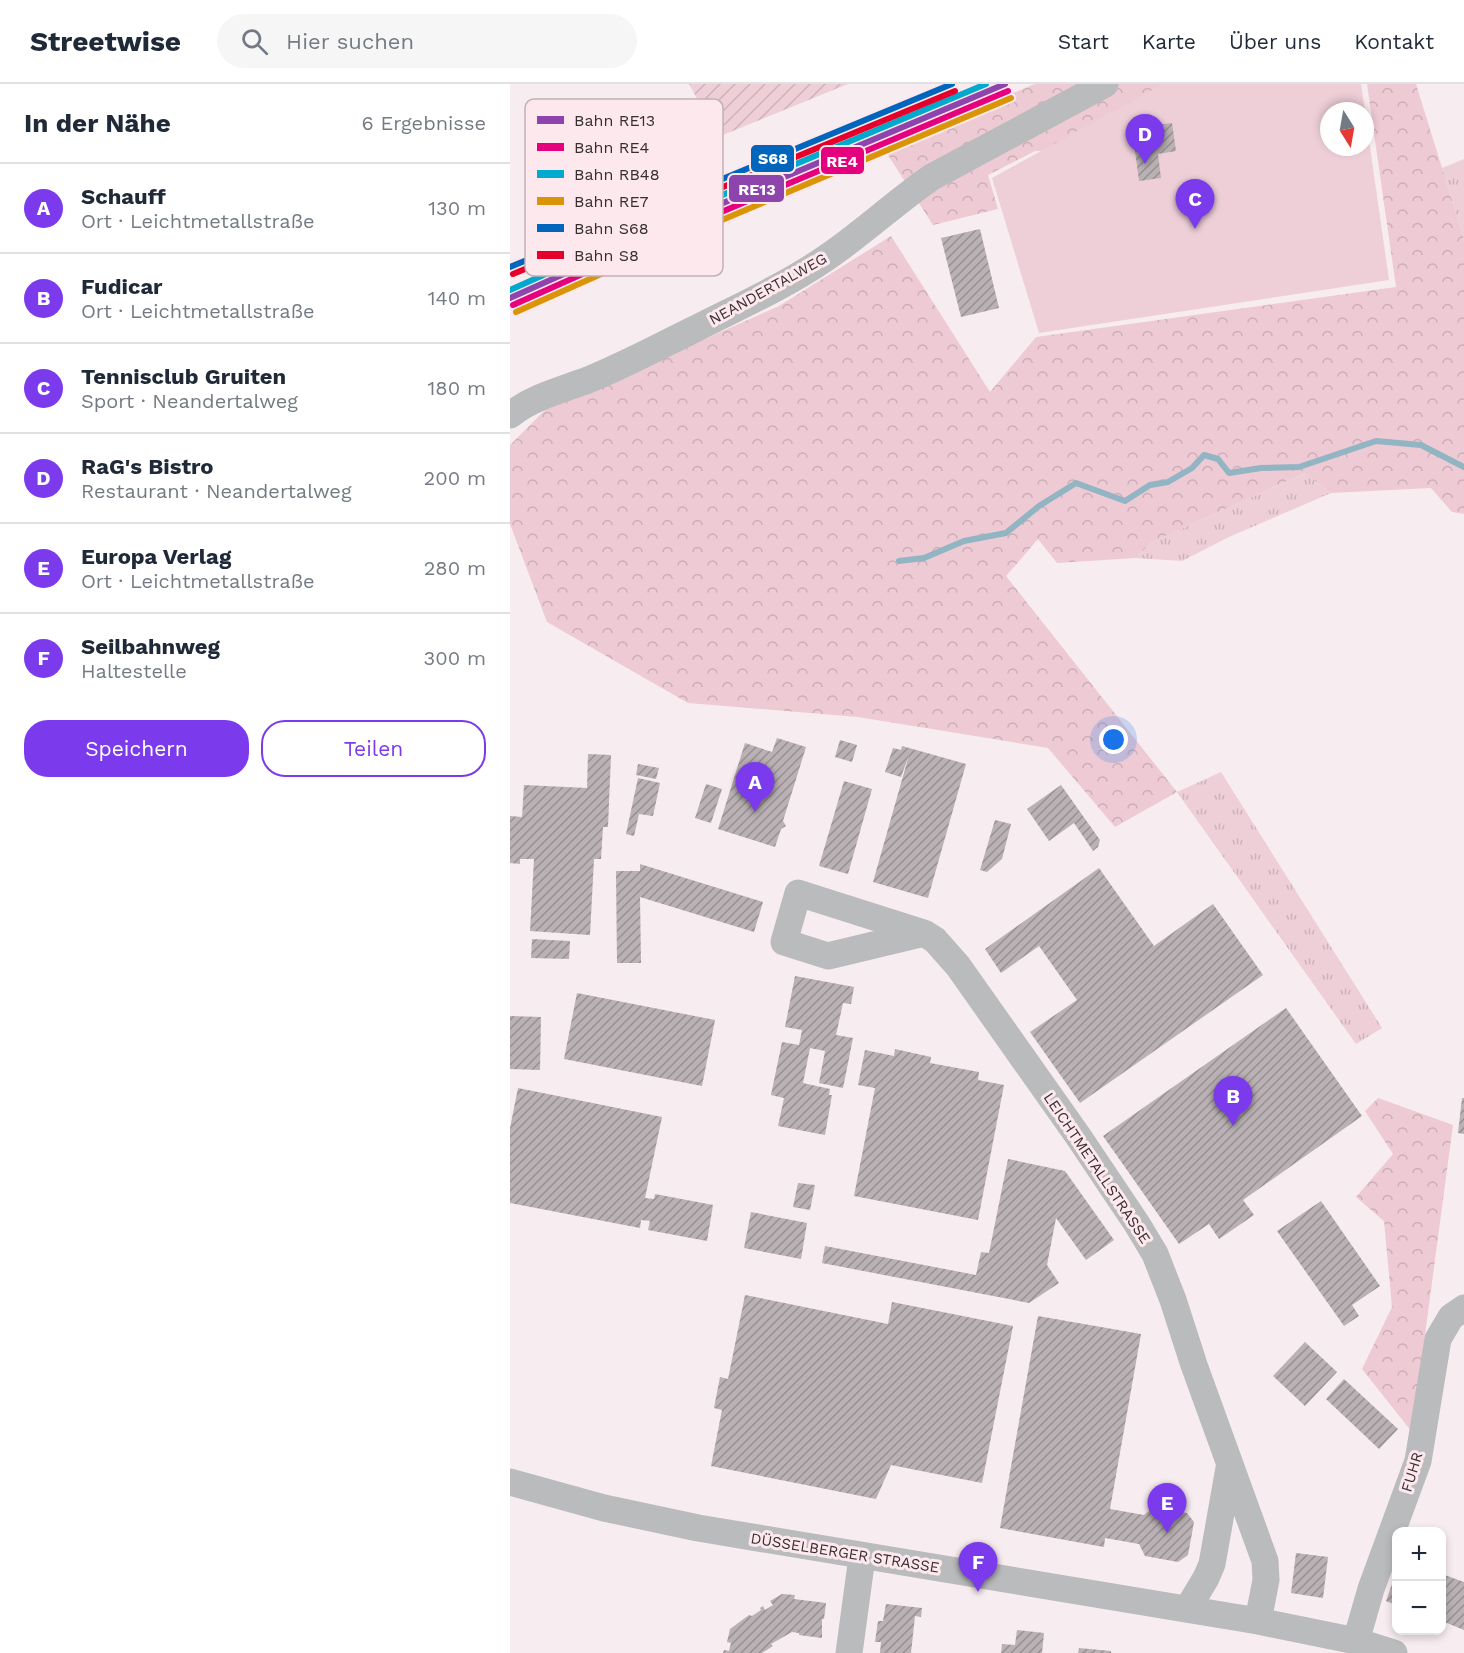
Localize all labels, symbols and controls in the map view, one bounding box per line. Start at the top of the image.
search box [217,14,637,68]
text: Streetwise [30,25,181,58]
icon: search [238,25,271,58]
text: Hier suchen [286,29,414,54]
text: Start [1058,29,1109,54]
text: Karte [1142,29,1196,54]
text: Über uns [1229,29,1321,54]
text: Kontakt [1354,29,1434,54]
legend [525,99,723,276]
north arrow [1320,102,1374,156]
text: In der Nähe [24,108,171,138]
text: 6 Ergebnisse [362,111,486,135]
text: Bahn RE13 [574,111,655,130]
pin: D [1126,115,1164,164]
text: Bahn RE4 [574,138,650,157]
line badge: S68 [750,144,795,173]
line badge: RE4 [820,146,865,175]
text: S68 [758,149,788,168]
text: RE4 [826,152,858,171]
text: Bahn RB48 [574,165,660,184]
line badge: RE13 [728,174,785,203]
text: RE13 [738,180,776,199]
pin: C [1176,180,1214,229]
text: Schauff [81,184,166,209]
text: Bahn RE7 [574,192,649,211]
text: A [37,196,50,220]
text: 130 m [428,196,486,220]
text: Ort · Leichtmetallstraße [81,209,315,233]
text: Bahn S68 [574,219,649,238]
text: Bahn S8 [574,246,639,265]
street label: NEANDERTALWEG [706,249,830,329]
text: Fudicar [81,274,163,299]
text: B [37,286,50,310]
text: 140 m [428,286,486,310]
text: Ort · Leichtmetallstraße [81,299,315,323]
text: Tennisclub Gruiten [81,364,286,389]
text: C [37,376,50,400]
text: 180 m [428,376,486,400]
text: Sport · Neandertalweg [81,389,298,413]
text: RaG's Bistro [81,454,214,479]
text: D [36,466,51,490]
text: 200 m [424,466,486,490]
text: Restaurant · Neandertalweg [81,479,352,503]
text: Europa Verlag [81,544,231,569]
text: E [37,556,50,580]
text: 280 m [424,556,486,580]
text: Ort · Leichtmetallstraße [81,569,315,593]
text: Seilbahnweg [81,634,220,659]
text: F [37,646,50,670]
text: 300 m [424,646,486,670]
text: Haltestelle [81,659,187,683]
button: Speichern [24,720,249,777]
button: Teilen [261,720,486,777]
your location [1099,725,1128,754]
pin: A [736,762,774,812]
pin: B [1214,1076,1252,1126]
street label: LEICHTMETALLSTRASSE [1040,1089,1154,1247]
street label: FUHR [1397,1450,1427,1494]
pin: E [1148,1484,1186,1533]
map controls [1392,1527,1446,1635]
button: + [1392,1527,1446,1581]
street label: DÜSSELBERGER STRASSE [749,1529,941,1577]
pin: F [958,1542,998,1592]
button: − [1392,1581,1446,1635]

